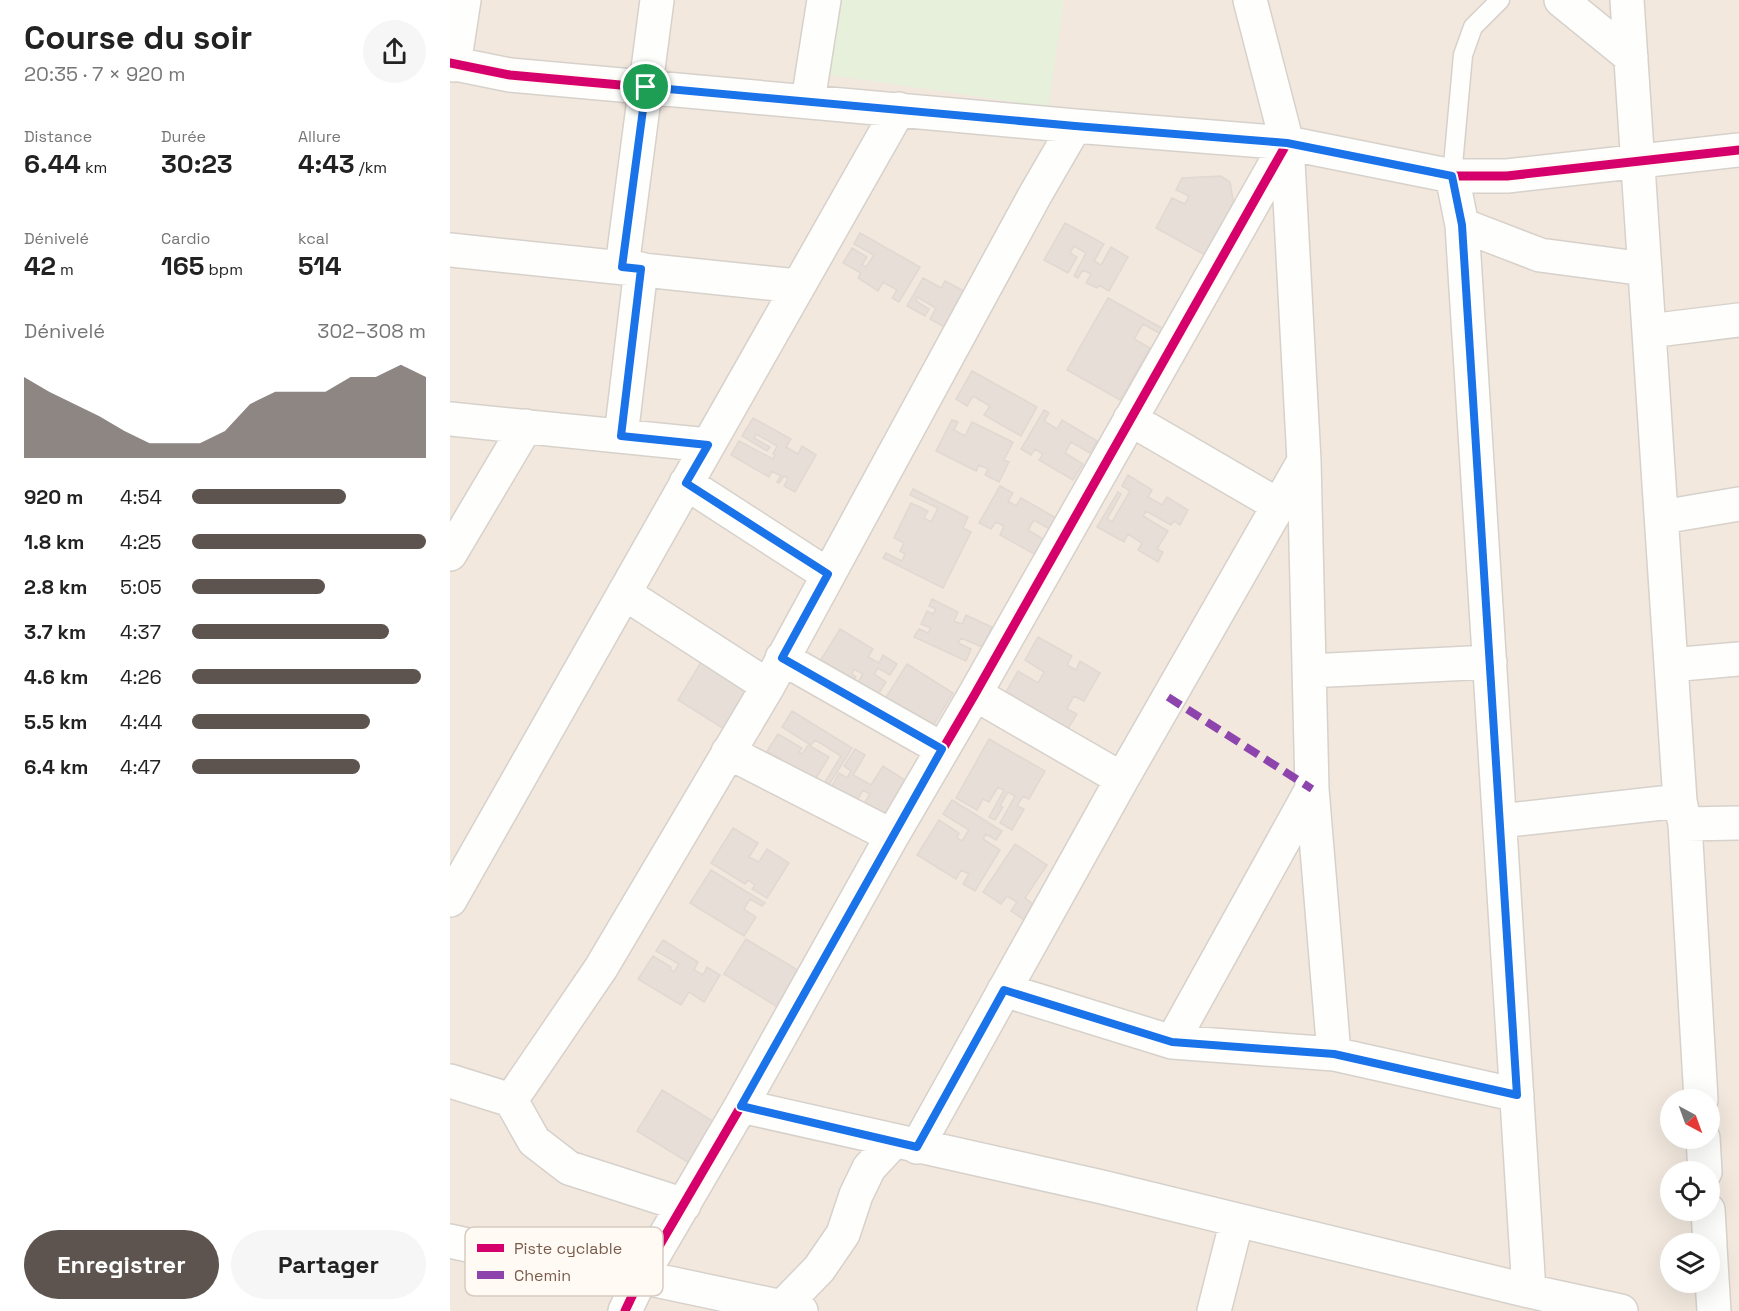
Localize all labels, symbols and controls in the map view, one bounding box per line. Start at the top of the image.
text: Course du soir [24,17,252,59]
button: share [363,20,426,83]
text: 20:35 · 7 × 920 m [24,61,185,87]
pin [620,61,671,112]
icon: arrive [629,70,662,103]
text: Distance [24,126,92,147]
text: Durée [161,126,206,147]
text: Allure [298,126,341,147]
text: 6.44 [24,147,81,181]
text: 30:23 [161,147,233,181]
text: 4:43 [298,147,355,181]
text: km [81,157,107,178]
text: /km [355,157,387,178]
text: Dénivelé [24,228,89,249]
text: Cardio [161,228,210,249]
text: kcal [298,228,329,249]
text: 42 [24,249,56,283]
text: 165 [161,249,204,283]
text: 514 [298,249,341,283]
text: m [56,259,74,280]
text: bpm [204,259,243,280]
text: Dénivelé [24,318,105,344]
text: 302–308 m [317,318,426,344]
text: 920 m [24,484,83,510]
text: 4:54 [120,484,162,510]
text: 1.8 km [24,529,84,555]
text: 4:25 [120,529,162,555]
text: 2.8 km [24,574,87,600]
text: 5:05 [120,574,162,600]
text: 3.7 km [24,619,86,645]
text: 4:37 [120,619,161,645]
text: 4.6 km [24,664,88,690]
text: 4:26 [120,664,162,690]
text: 5.5 km [24,709,87,735]
text: 4:44 [120,709,163,735]
text: 6.4 km [24,754,88,780]
text: 4:47 [120,754,161,780]
north arrow [1660,1089,1720,1149]
map controls [1660,1089,1720,1293]
button: locate [1660,1161,1720,1221]
legend [465,1227,663,1296]
button: Enregistrer [24,1230,219,1299]
button: Partager [231,1230,426,1299]
button: layers [1660,1233,1720,1293]
text: Piste cyclable [514,1238,622,1259]
text: Chemin [514,1265,571,1286]

